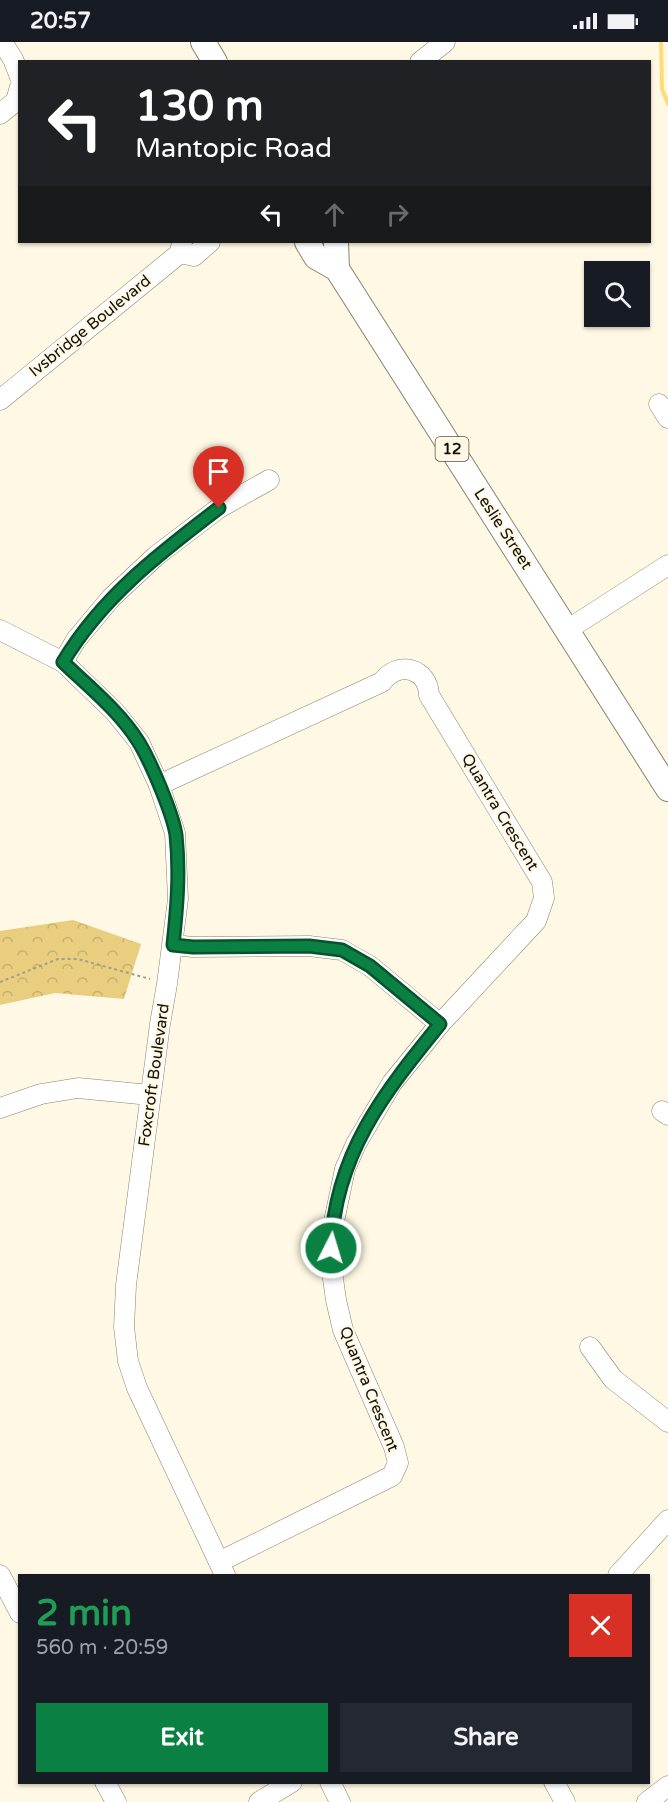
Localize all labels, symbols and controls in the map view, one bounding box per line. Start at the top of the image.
text: 20:57 [30,8,91,34]
text: 130 m [135,81,264,132]
icon: left [36,84,114,162]
text: Mantopic Road [135,132,332,165]
icon: left [255,198,288,231]
icon: ahead [318,198,351,231]
icon: right [381,198,414,231]
map controls [584,261,650,327]
button: search [584,261,650,327]
street label: Ivsbridge Boulevard [25,271,155,381]
road number: 12 [436,437,468,461]
pin [193,446,244,508]
icon: arrive [202,455,235,488]
street label: Leslie Street [469,485,537,573]
street label: Quantra Crescent [457,750,543,874]
street label: Foxcroft Boulevard [134,1002,174,1148]
position arrow [299,1216,363,1280]
street label: Quantra Crescent [335,1323,403,1455]
text: 2 min [36,1592,132,1635]
button: close [569,1594,632,1657]
text: 560 m · 20:59 [36,1636,168,1660]
button: Exit [36,1703,328,1772]
button: Share [340,1703,632,1772]

